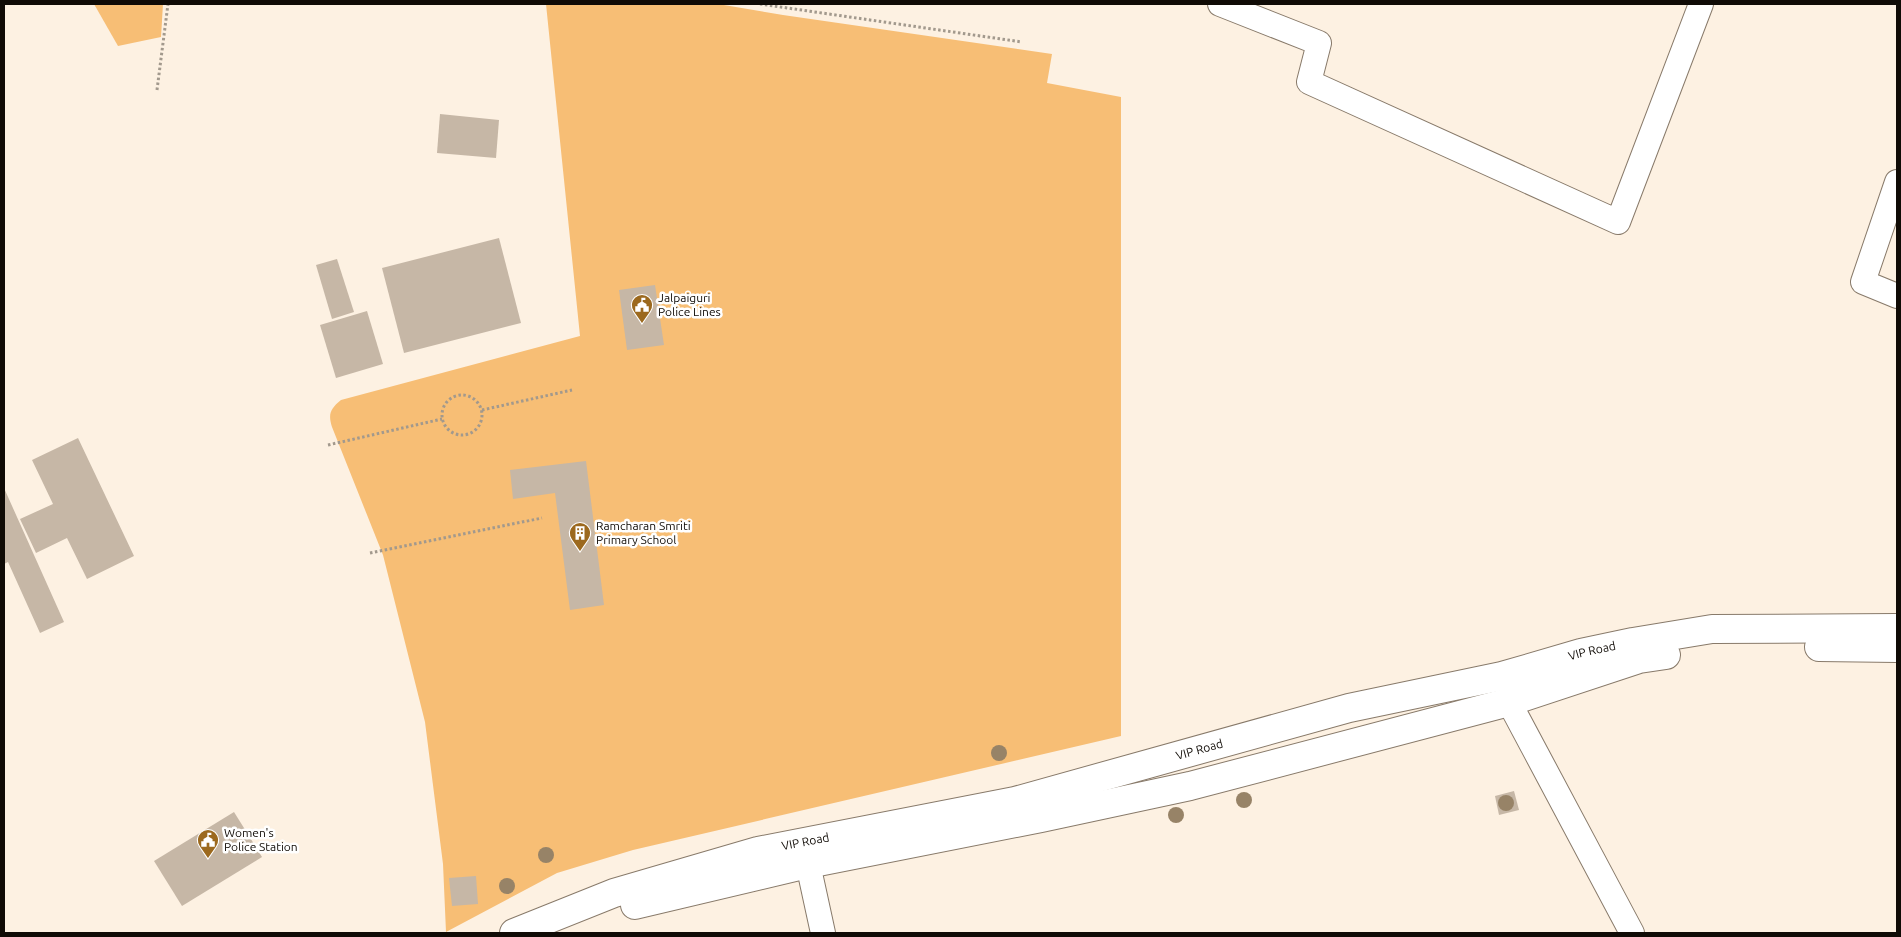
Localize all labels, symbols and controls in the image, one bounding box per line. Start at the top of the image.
place label: Jalpaiguri Police Lines [658,291,721,318]
public building icon: Jalpaiguri Police Lines [630,293,654,324]
place label: Ramcharan Smriti Primary School [596,519,691,546]
building icon: Ramcharan Smriti Primary School [568,521,592,552]
street label: VIP Road [1567,639,1617,662]
street label: VIP Road [1174,736,1224,762]
place label: Women's Police Station [224,826,298,853]
public building icon: Women's Police Station [196,828,220,859]
street label: VIP Road [780,830,830,852]

